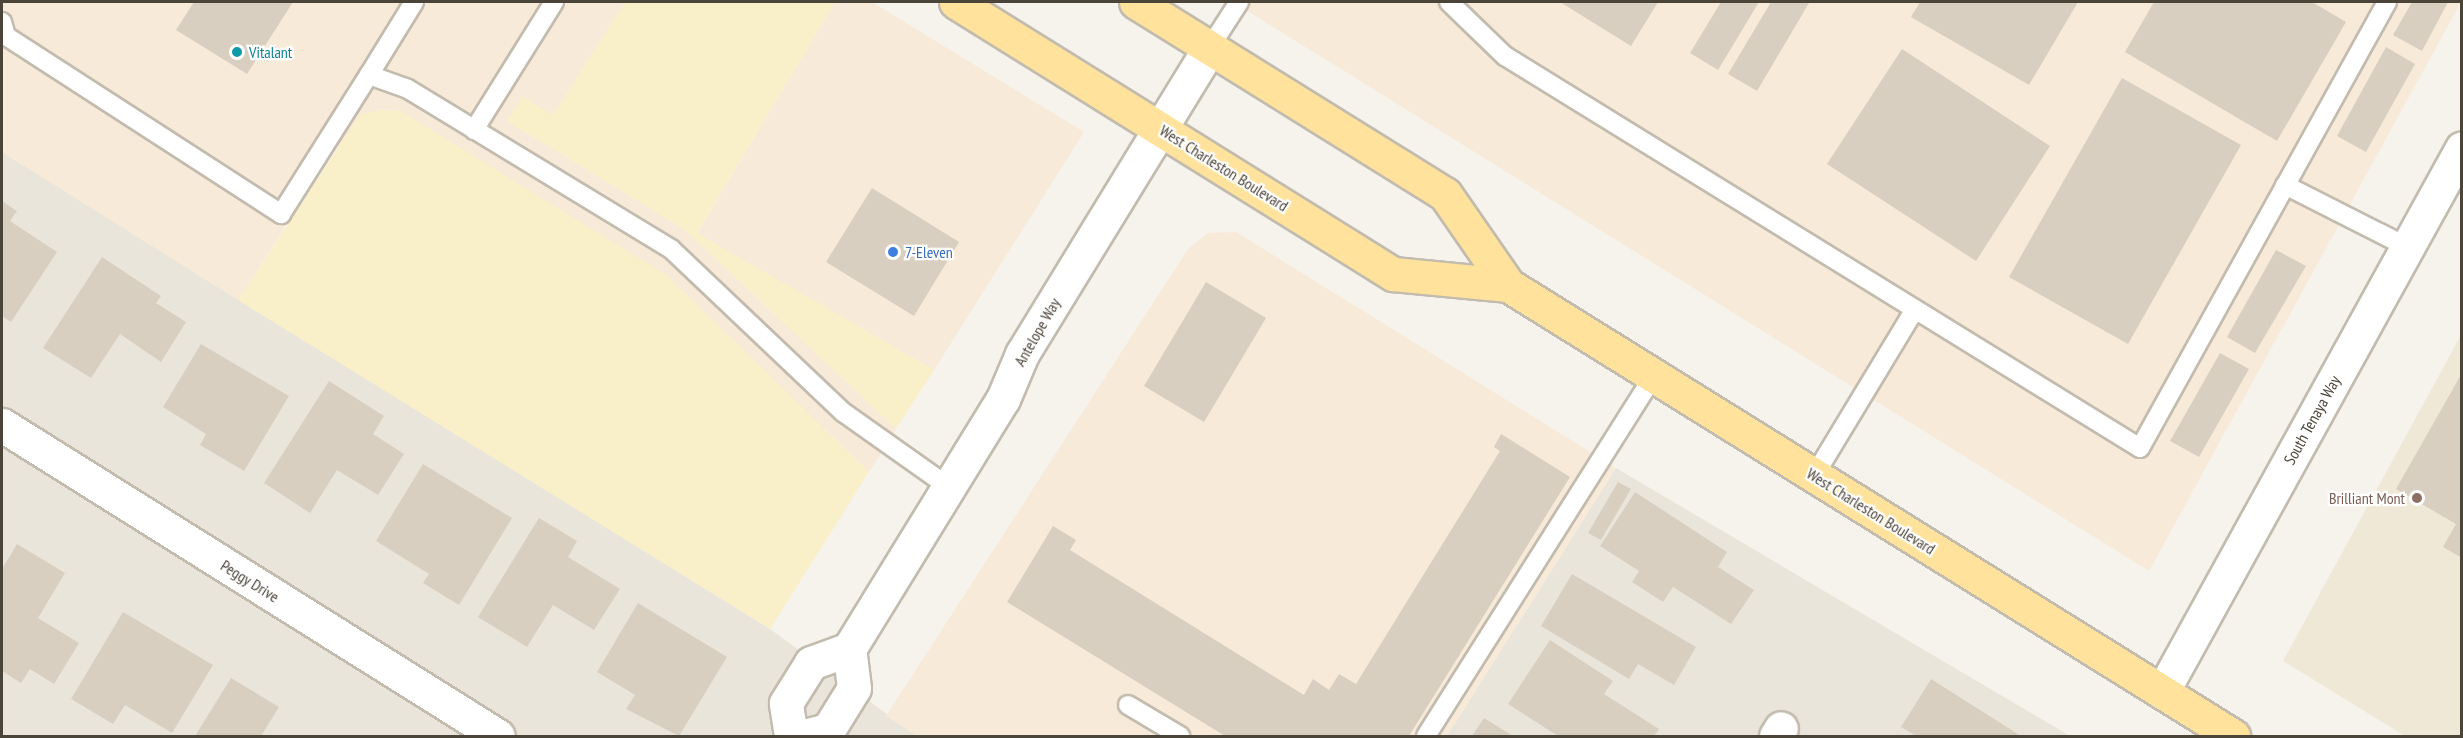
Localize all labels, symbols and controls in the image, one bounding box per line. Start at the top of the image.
place label: Vitalant [249,42,292,62]
marker: Vitalant [230,45,244,59]
street label: West Charleston Boulevard [1156,121,1292,215]
place label: 7-Eleven [905,242,953,262]
marker: 7-Eleven [886,245,900,259]
street label: Antelope Way [1010,294,1064,370]
street label: South Tenaya Way [2279,372,2345,468]
street label: West Charleston Boulevard [1803,464,1939,558]
place label: Brilliant Mont [2329,488,2405,508]
marker: Brilliant Mont [2410,491,2424,505]
street label: Peggy Drive [217,555,283,607]

